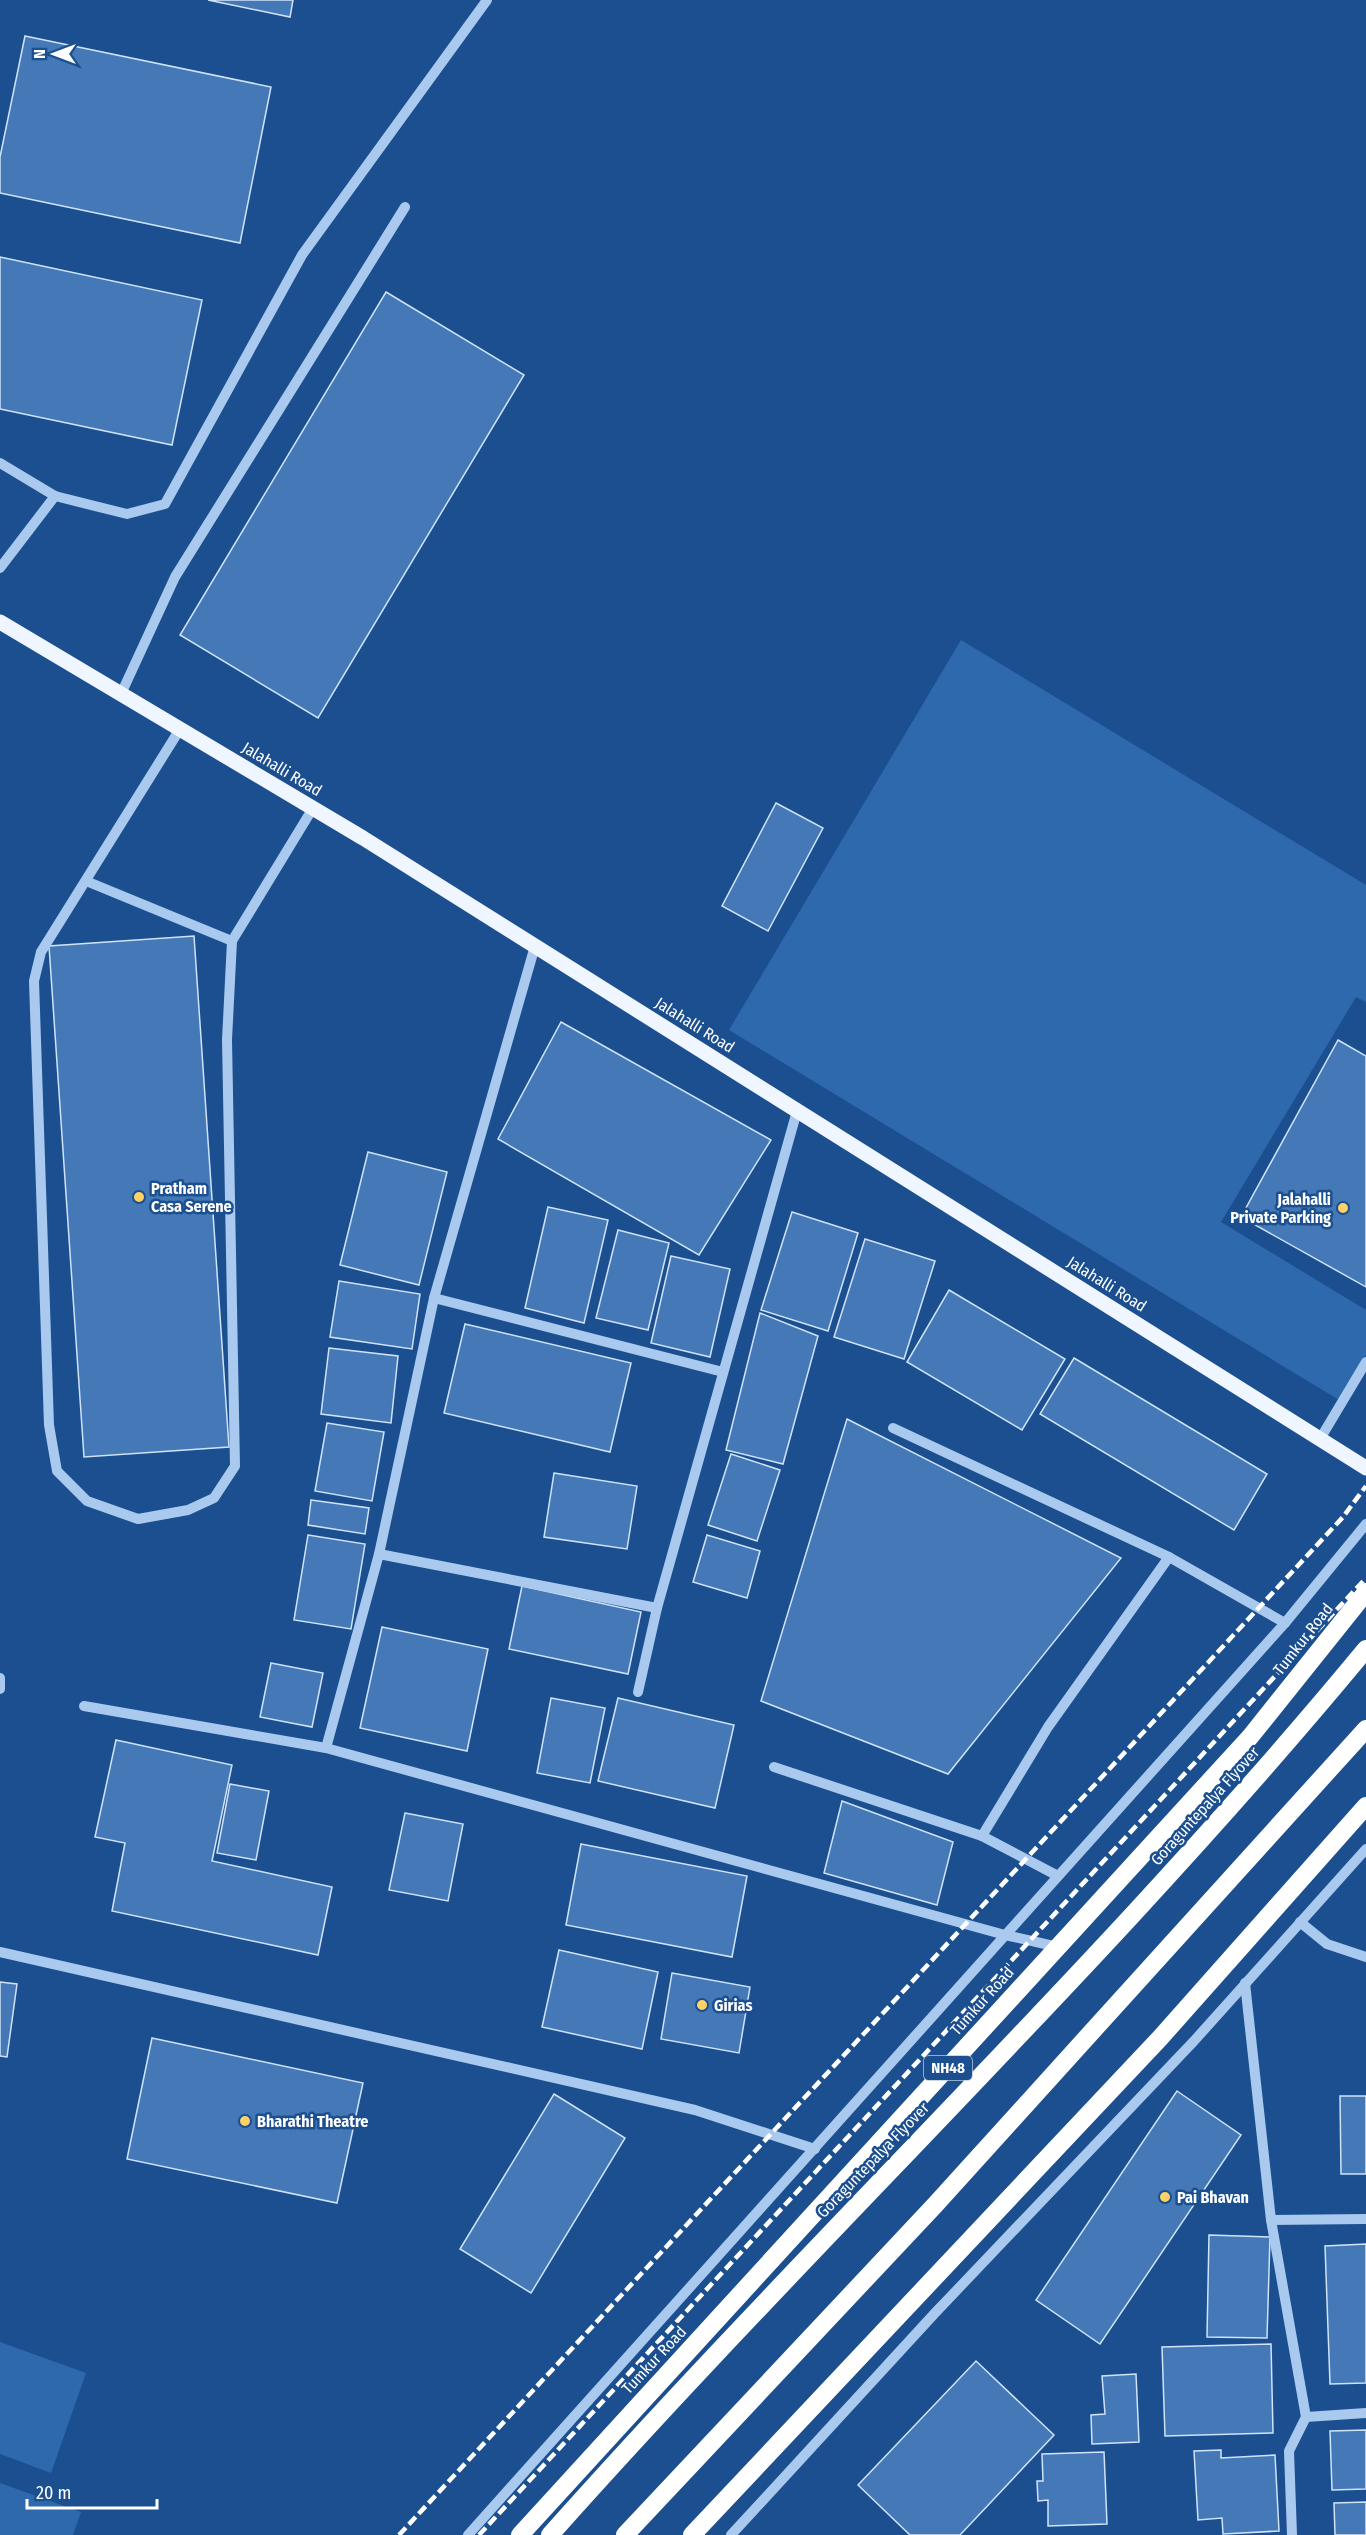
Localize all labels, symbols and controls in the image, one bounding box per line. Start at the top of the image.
north arrow [24,24,84,84]
text: N [30,49,49,59]
street label: Jalahalli Road [239,738,325,800]
street label: Jalahalli Road [652,993,738,1057]
place label: Pratham Casa Serene [151,1179,232,1216]
marker: Pratham Casa Serene [132,1190,146,1204]
place label: Jalahalli Private Parking [1230,1190,1331,1227]
marker: Jalahalli Private Parking [1336,1201,1350,1215]
street label: Jalahalli Road [1064,1252,1150,1316]
street label: Tumkur Road [1269,1599,1337,1679]
street label: Goraguntepalya Flyover [1147,1743,1263,1869]
street label: Tumkur Road [946,1963,1018,2039]
place label: Girias [714,1996,752,2015]
marker: Girias [695,1998,709,2012]
road number: NH48 [924,2056,972,2080]
street label: Goraguntepalya Flyover [813,2098,933,2222]
place label: Bharathi Theatre [257,2112,368,2131]
marker: Bharathi Theatre [238,2114,252,2128]
place label: Pai Bhavan [1177,2188,1249,2207]
marker: Pai Bhavan [1158,2190,1172,2204]
street label: Tumkur Road [618,2322,690,2398]
scale bar [27,2472,158,2510]
text: 20 m [36,2482,71,2504]

